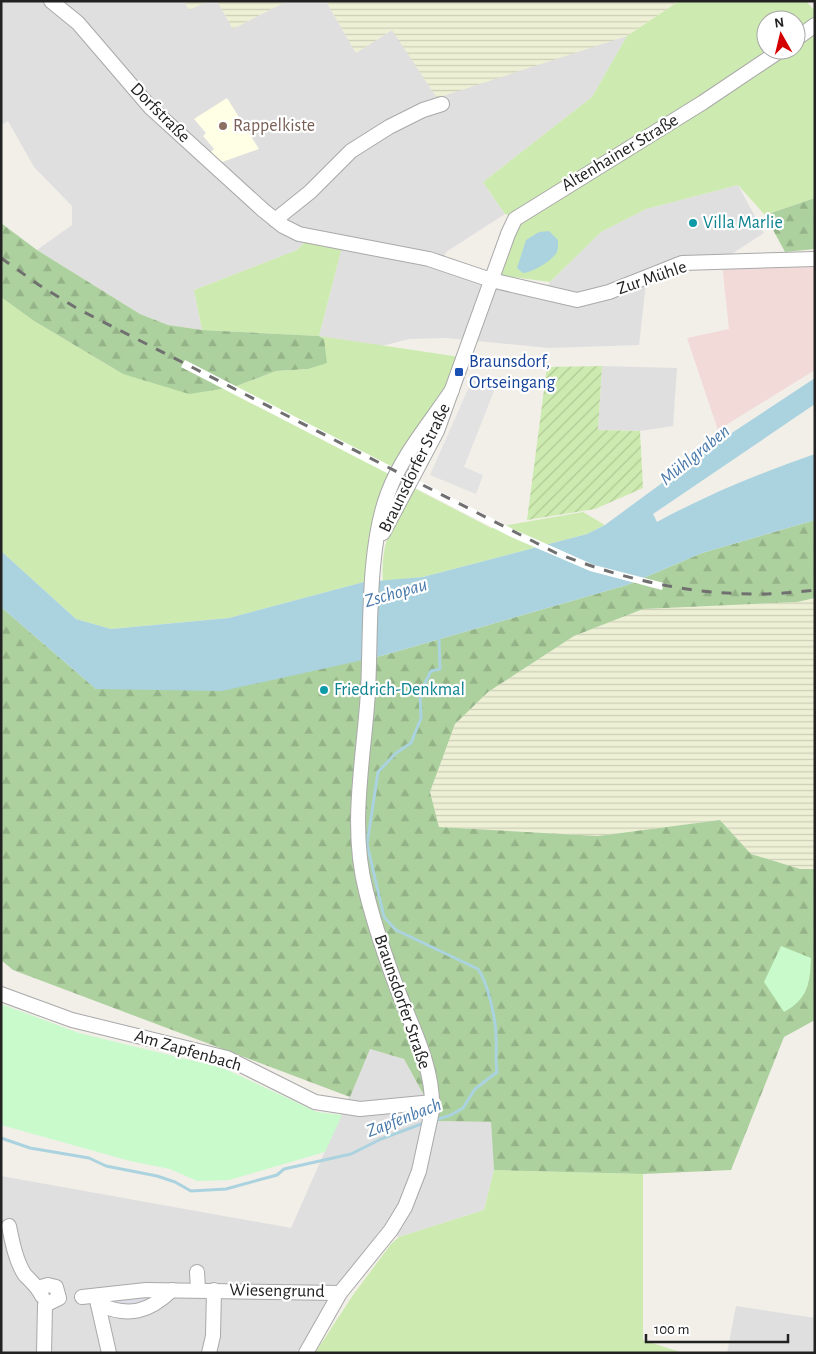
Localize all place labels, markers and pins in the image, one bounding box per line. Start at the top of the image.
place label: Rappelkiste [233,117,315,135]
marker: Rappelkiste [217,120,229,132]
place label: Villa Marlie [703,214,783,232]
marker: Villa Marlie [687,217,699,229]
place label: Braunsdorf, Ortseingang [469,353,556,392]
marker: Braunsdorf, Ortseingang [453,366,465,378]
place label: Friedrich-Denkmal [334,681,465,699]
marker: Friedrich-Denkmal [318,684,330,696]

